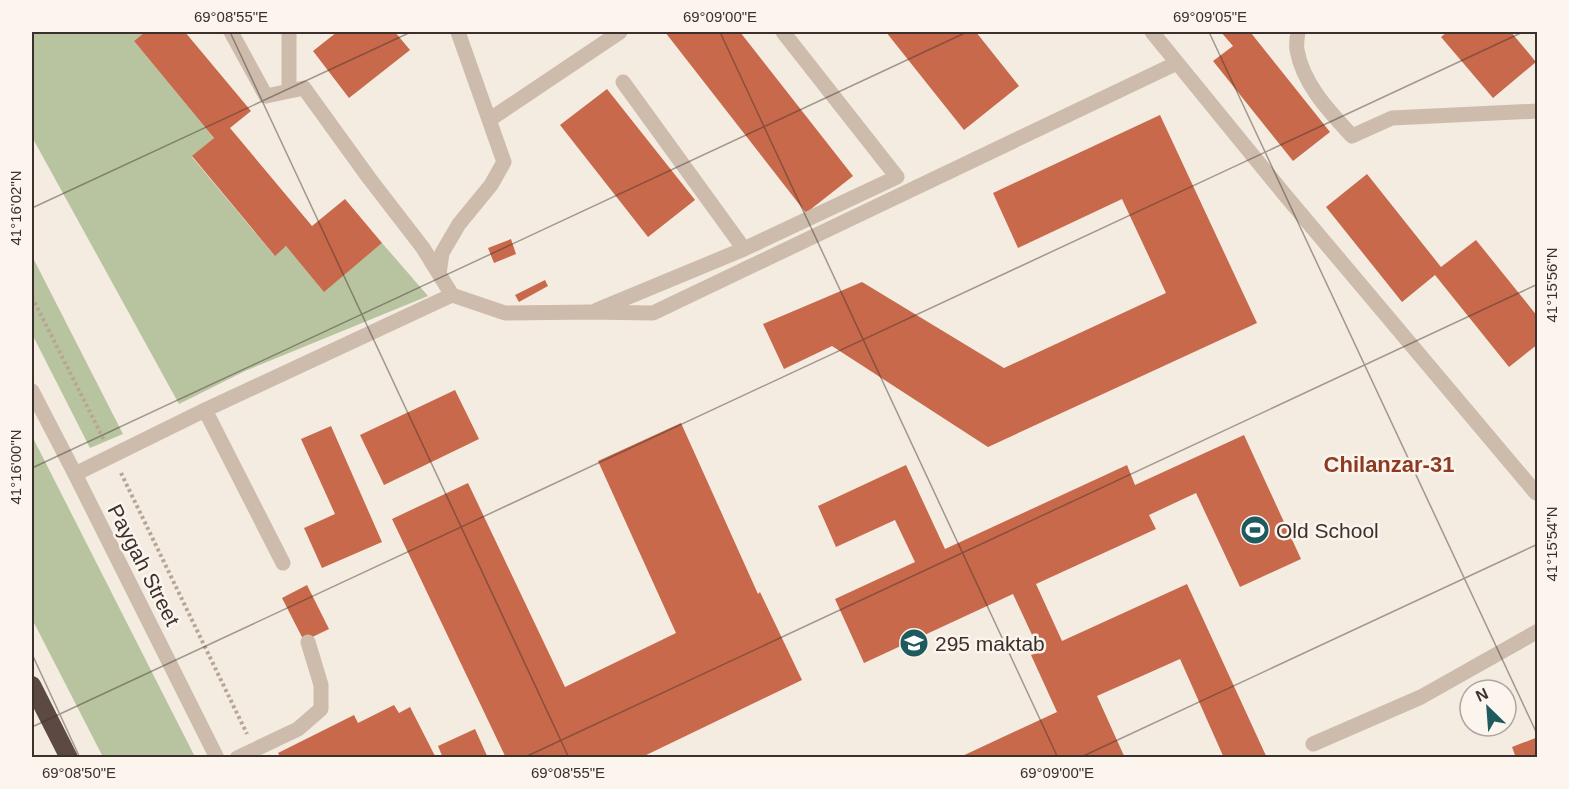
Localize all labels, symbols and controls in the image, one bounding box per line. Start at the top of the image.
text: 69°08'55"E [194,8,268,25]
text: 69°09'00"E [683,8,757,25]
text: 69°09'05"E [1173,8,1247,25]
text: 41°16'02"N [7,170,24,246]
text: 41°15'56"N [1543,247,1560,323]
text: 41°16'00"N [7,429,24,505]
district label: Chilanzar-31 [1324,452,1454,477]
street label: Paygah Street [104,500,185,630]
text: 41°15'54"N [1543,506,1560,582]
sports icon: Old School [1239,514,1271,546]
place label: Old School [1276,519,1379,542]
school or university icon: 295 maktab [898,627,930,659]
place label: 295 maktab [935,632,1045,655]
north arrow [1458,678,1518,738]
text: N [1473,685,1491,705]
text: 69°08'50"E [42,764,116,781]
text: 69°08'55"E [531,764,605,781]
text: 69°09'00"E [1020,764,1094,781]

